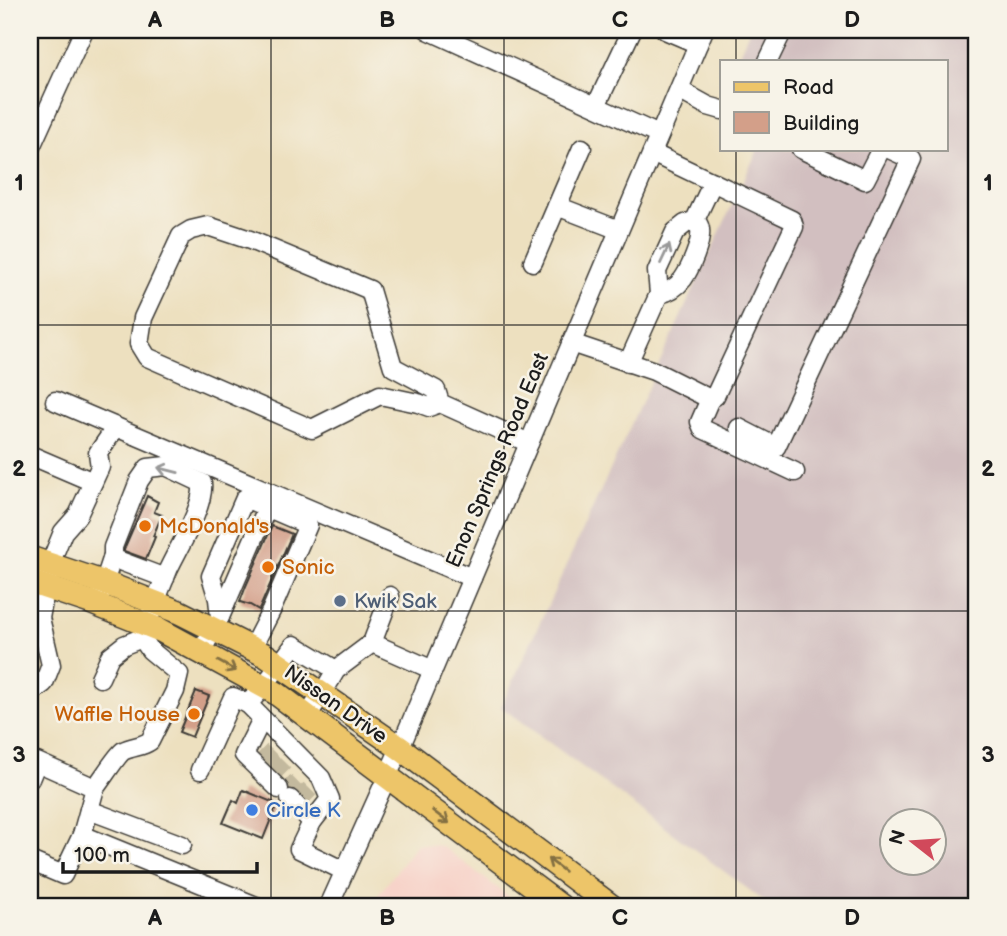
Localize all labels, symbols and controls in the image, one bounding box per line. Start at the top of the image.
text: A [147,6,163,34]
text: B [379,6,395,34]
text: C [612,6,628,34]
text: D [844,6,860,34]
legend [720,60,948,150]
text: Road [783,75,834,100]
text: Building [783,111,859,136]
text: 1 [14,169,24,197]
text: 1 [983,169,993,197]
one-way arrow [659,244,672,265]
street label: Enon Springs Road East [441,348,554,571]
text: 2 [12,455,26,483]
text: 2 [981,455,995,483]
one-way arrow [158,463,180,476]
place label: McDonald's [159,514,269,539]
marker: McDonald's [137,518,153,534]
place label: Sonic [282,555,335,580]
marker: Sonic [260,559,276,575]
place label: Kwik Sak [354,589,437,614]
marker: Kwik Sak [332,593,348,609]
one-way arrow [216,660,237,674]
street label: Nissan Drive [279,660,392,749]
place label: Waffle House [54,702,180,727]
marker: Waffle House [186,706,202,722]
text: 3 [12,741,26,769]
text: 3 [981,741,995,769]
place label: Circle K [266,798,341,823]
marker: Circle K [244,802,260,818]
north arrow [878,806,948,876]
one-way arrow [432,809,451,824]
text: N [885,827,911,848]
scale bar [63,831,257,875]
text: 100 m [74,843,130,868]
one-way arrow [547,858,566,873]
text: A [147,904,163,932]
text: B [379,904,395,932]
text: C [612,904,628,932]
text: D [844,904,860,932]

